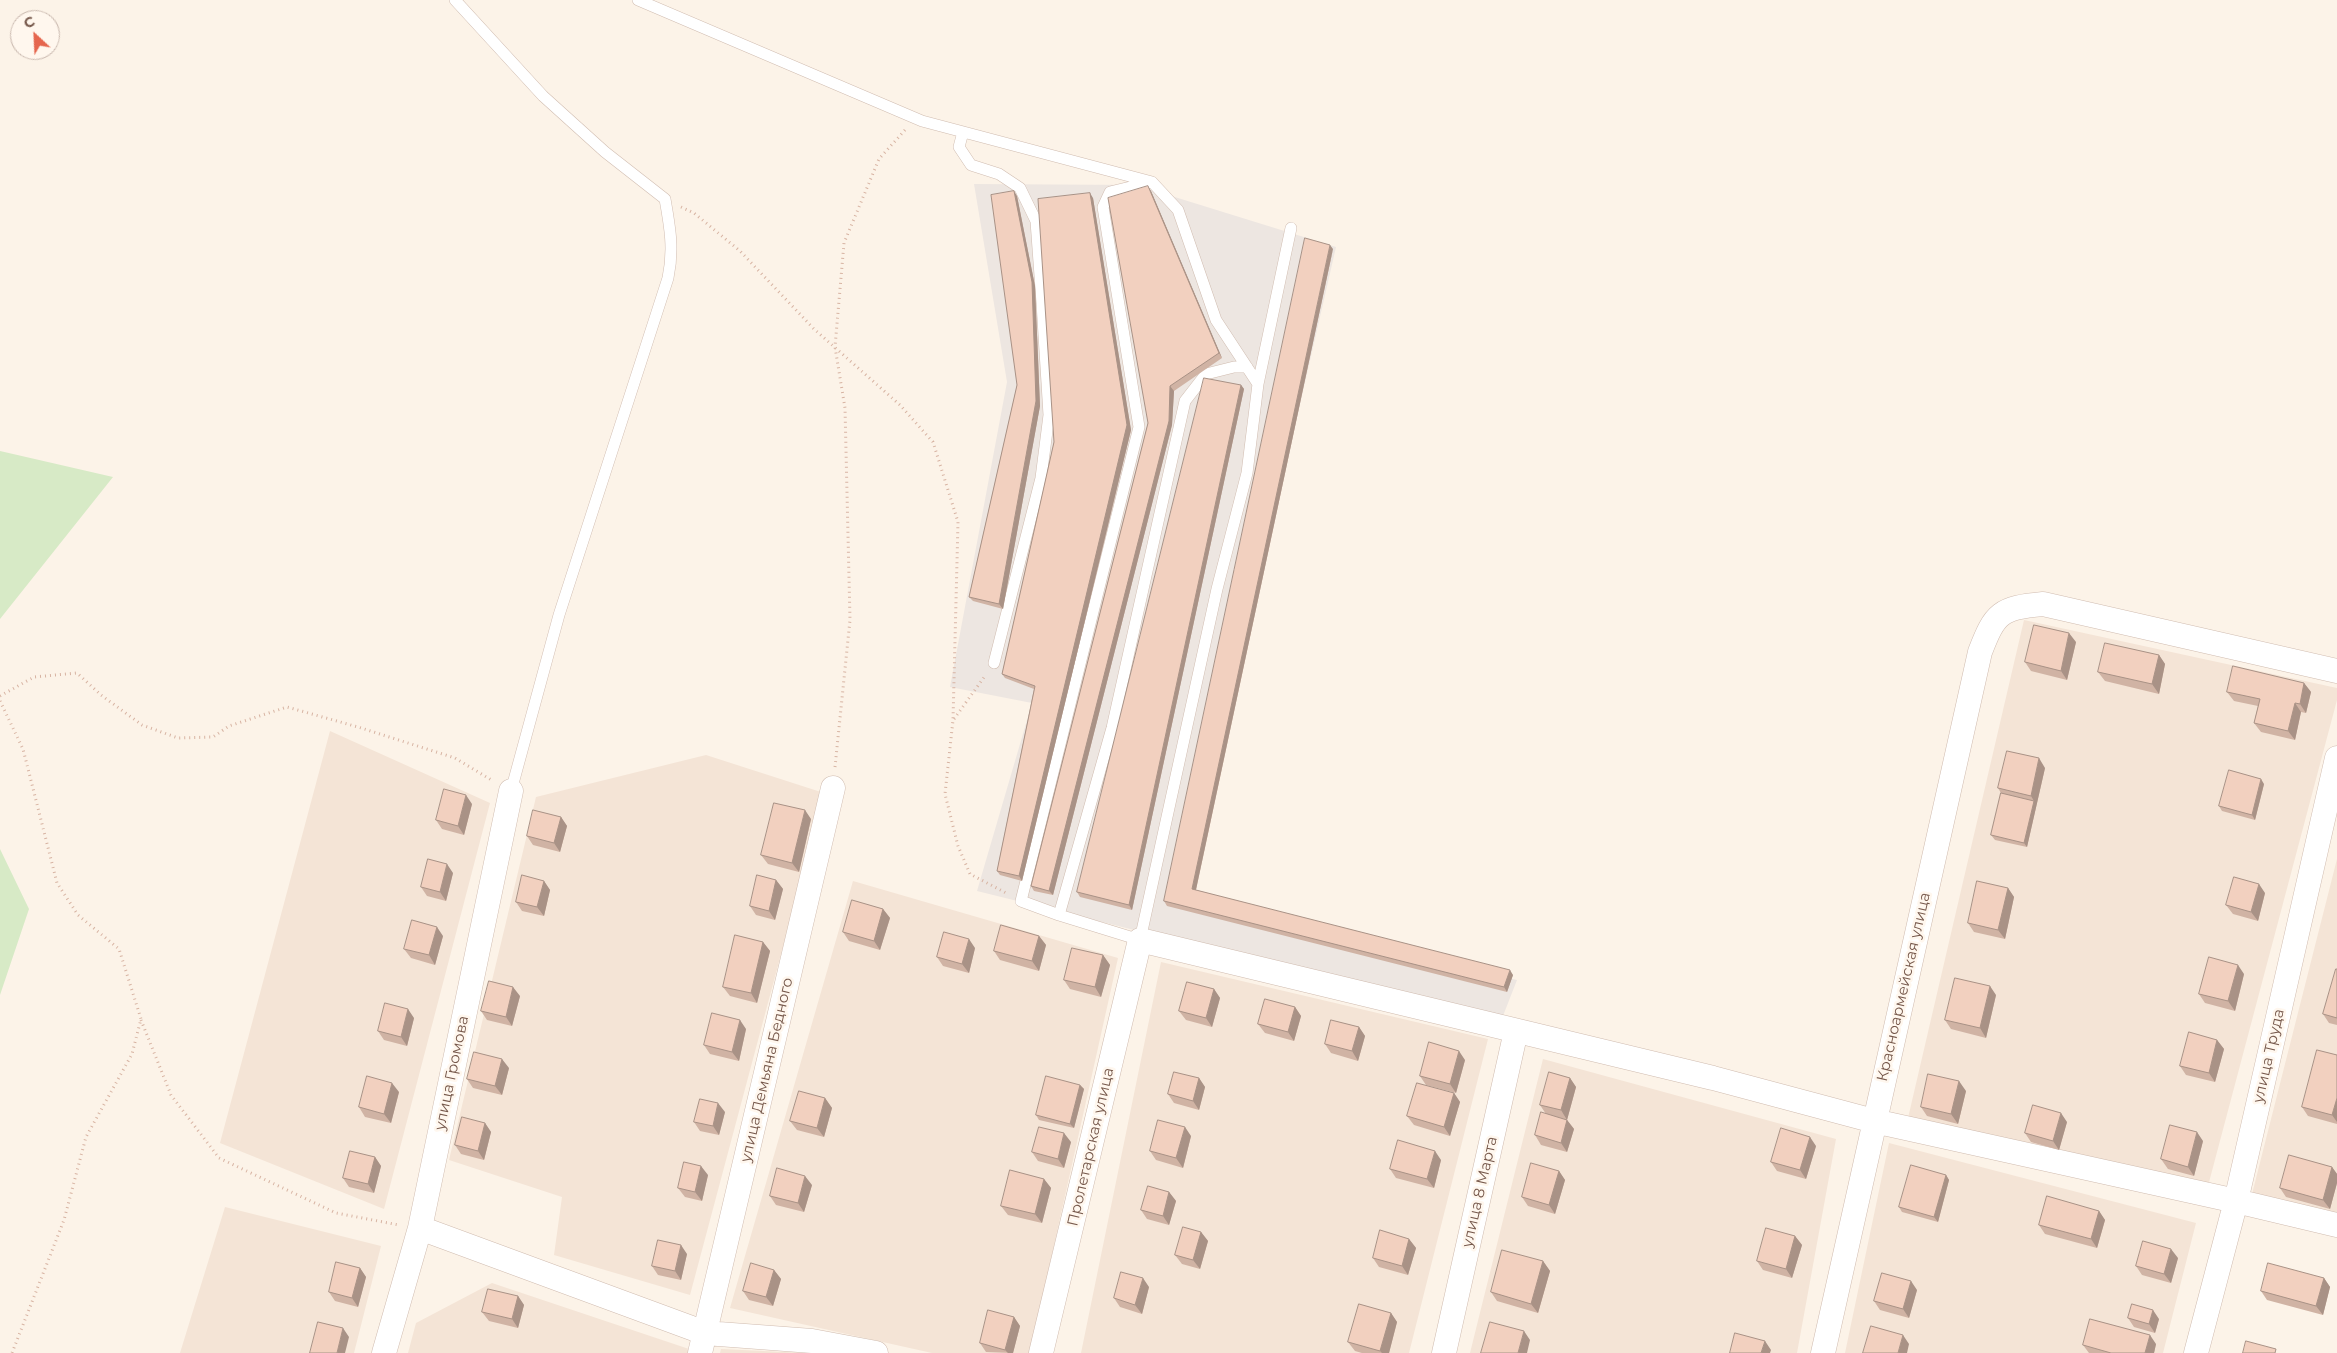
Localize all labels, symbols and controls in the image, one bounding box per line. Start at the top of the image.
north arrow [10,10,60,60]
text: С [21,12,37,33]
street label: Красноармейская улица [1873,891,1935,1083]
street label: улица Демьяна Бедного [737,976,797,1164]
street label: улица Труда [2249,1007,2289,1105]
street label: улица Громова [431,1014,473,1132]
street label: Пролетарская улица [1064,1066,1118,1228]
street label: улица 8 Марта [1458,1135,1502,1249]

